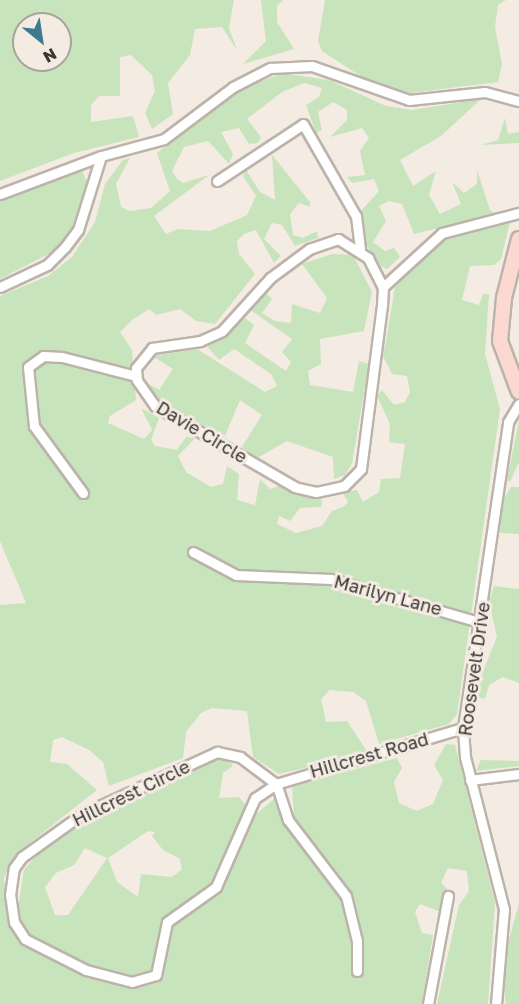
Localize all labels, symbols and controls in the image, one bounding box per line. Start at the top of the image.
north arrow [12,12,72,72]
text: N [40,44,60,68]
street label: Davie Circle [153,396,251,468]
street label: Marilyn Lane [332,570,444,620]
street label: Roosevelt Drive [454,601,494,737]
street label: Hillcrest Road [307,728,431,782]
street label: Hillcrest Circle [69,755,193,831]

